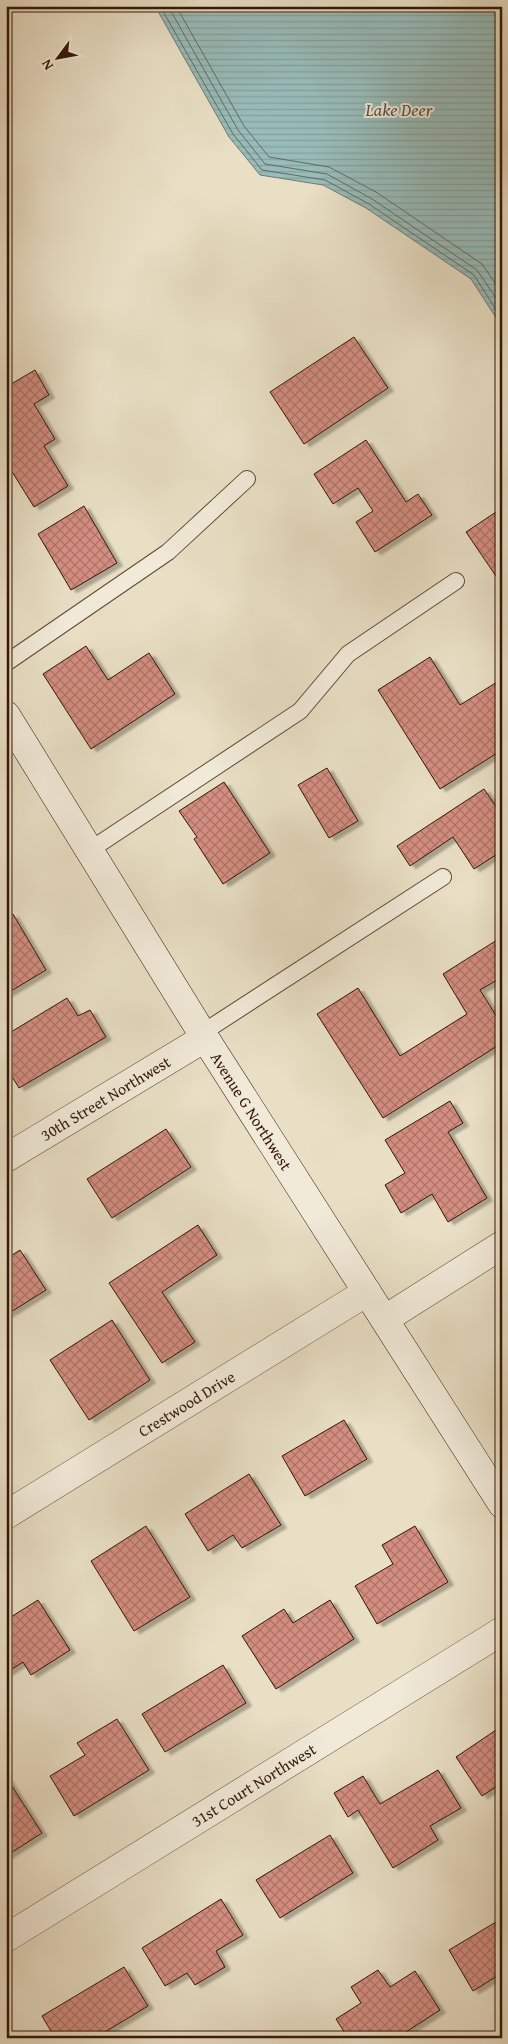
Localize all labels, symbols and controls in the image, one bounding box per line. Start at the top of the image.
north arrow [32,32,82,82]
text: N [36,55,58,74]
water label: Lake Deer [365,96,434,123]
street label: Avenue G Northwest [205,1047,298,1175]
street label: 30th Street Northwest [36,1049,175,1147]
street label: Crestwood Drive [133,1364,239,1443]
street label: 31st Court Northwest [186,1737,321,1833]

